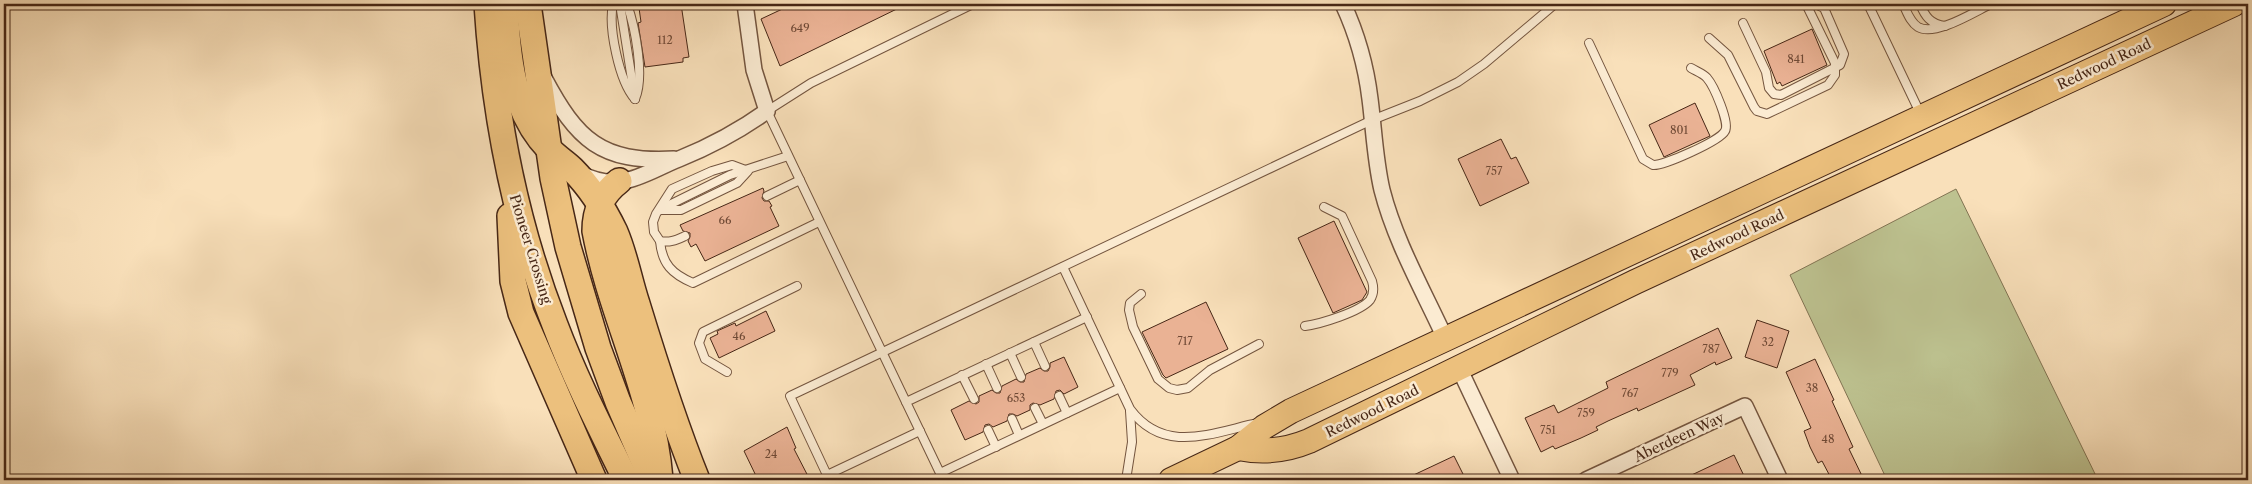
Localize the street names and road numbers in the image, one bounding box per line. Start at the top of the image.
street label: Redwood Road [2054,34,2154,94]
street label: Pioneer Crossing [506,192,556,307]
street label: Redwood Road [1687,205,1787,265]
street label: Redwood Road [1322,380,1422,441]
street label: Aberdeen Way [1630,408,1727,466]

